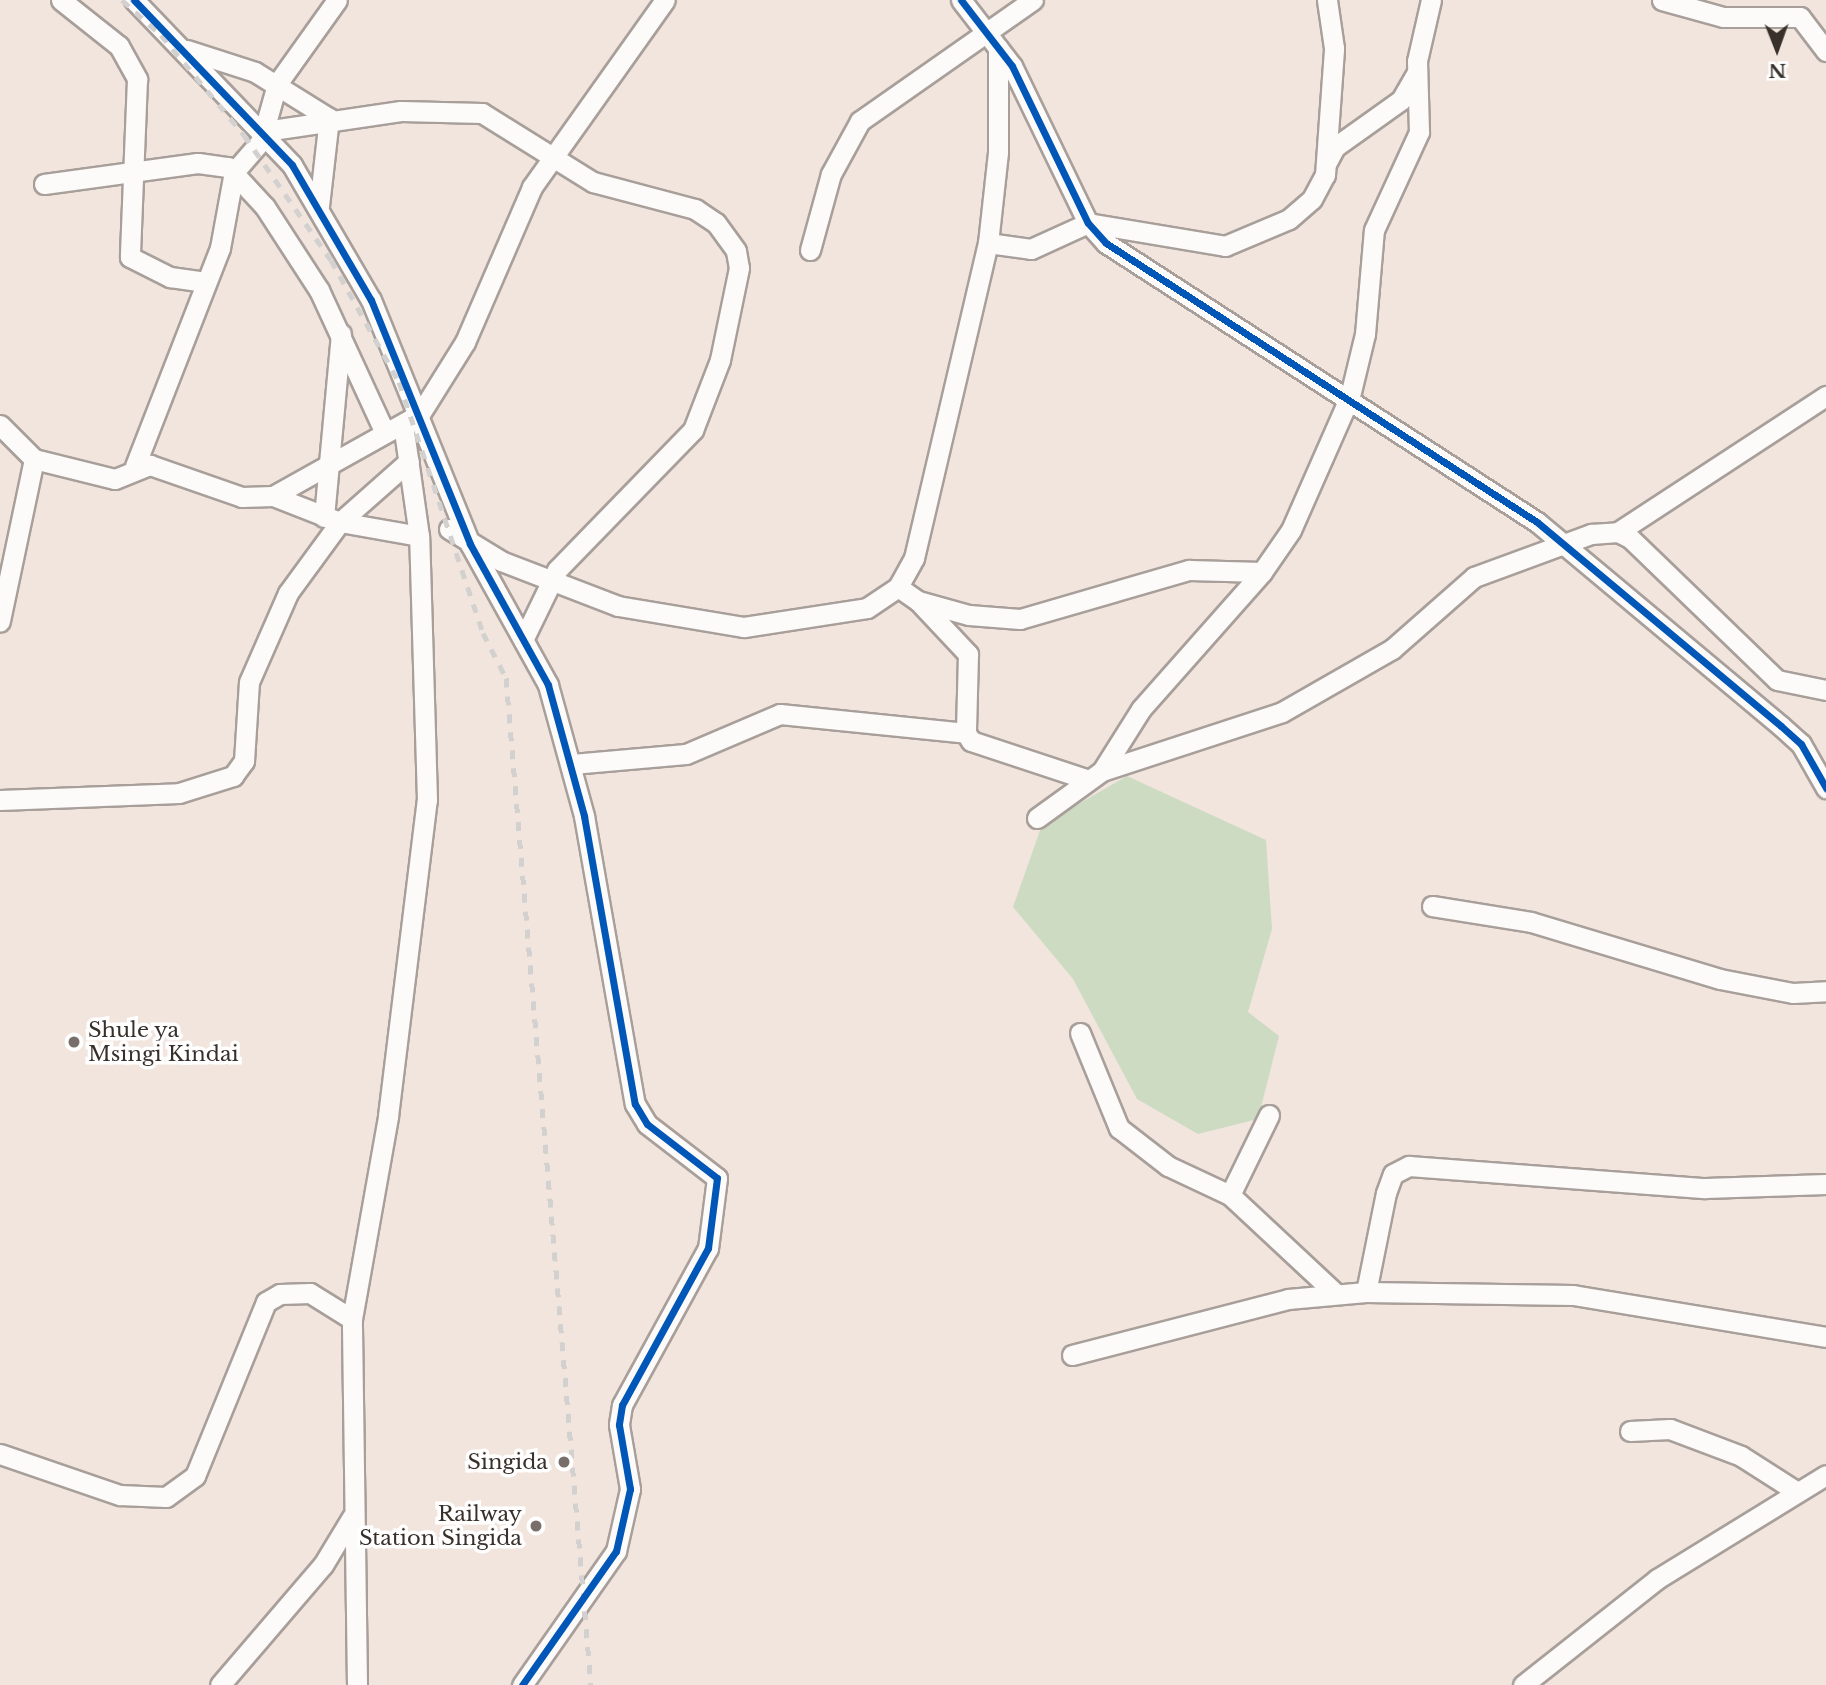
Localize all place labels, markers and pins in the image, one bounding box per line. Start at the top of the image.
place label: Shule ya Msingi Kindai [88,1017,239,1067]
marker: Shule ya Msingi Kindai [66,1034,82,1050]
place label: Singida [467,1449,548,1475]
marker: Singida [554,1452,574,1472]
place label: Railway Station Singida [359,1501,522,1551]
marker: Railway Station Singida [528,1518,544,1534]

